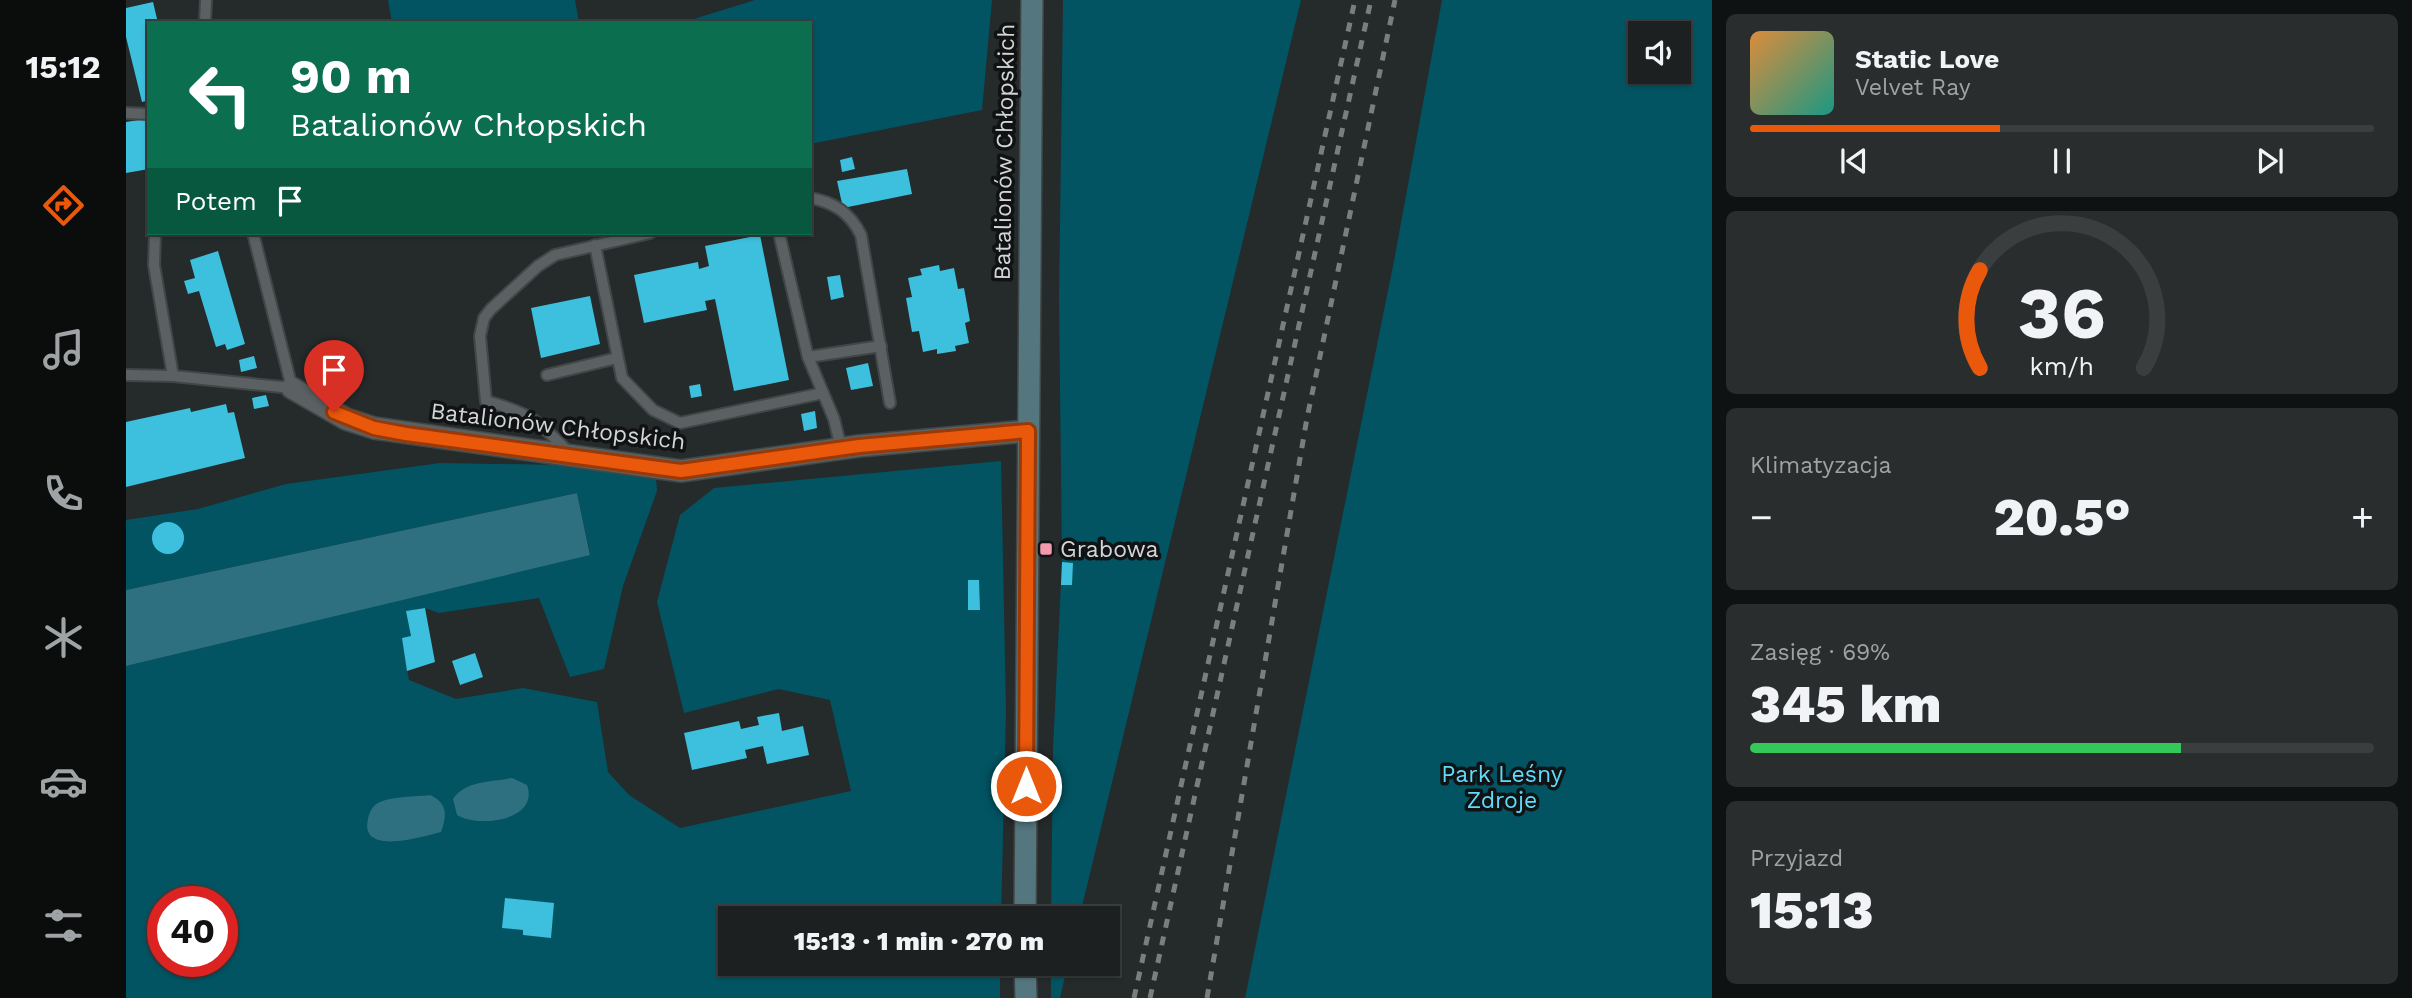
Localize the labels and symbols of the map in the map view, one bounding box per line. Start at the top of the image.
street label: Batalionów Chłopskich [989,23,1020,281]
pin [304,340,364,412]
street label: Batalionów Chłopskich [429,397,687,456]
place label: Grabowa [1060,536,1159,563]
marker: Grabowa [1038,541,1054,557]
position arrow [989,749,1063,823]
park label: Park Leśny Zdroje [1441,761,1563,814]
speed limit sign: 40 [147,886,238,977]

